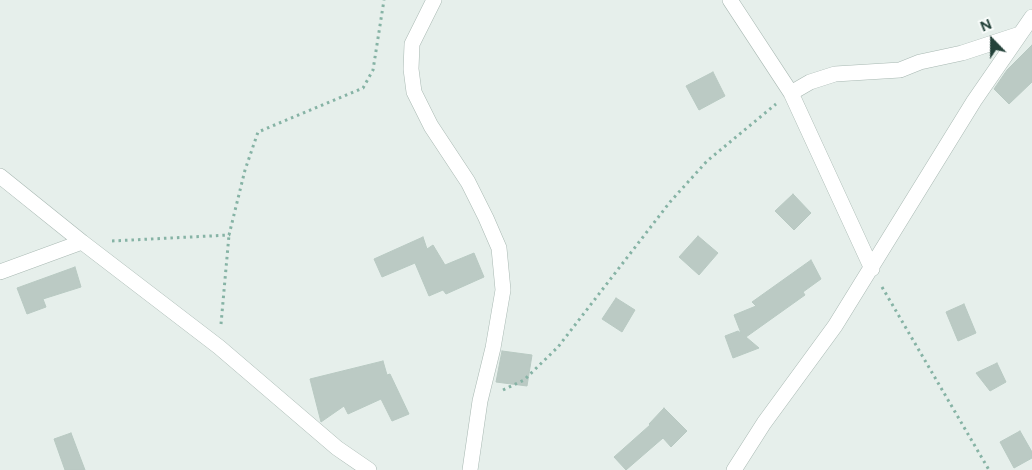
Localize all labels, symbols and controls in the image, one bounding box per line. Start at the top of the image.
north arrow [967,15,1017,65]
text: N [978,16,994,36]

